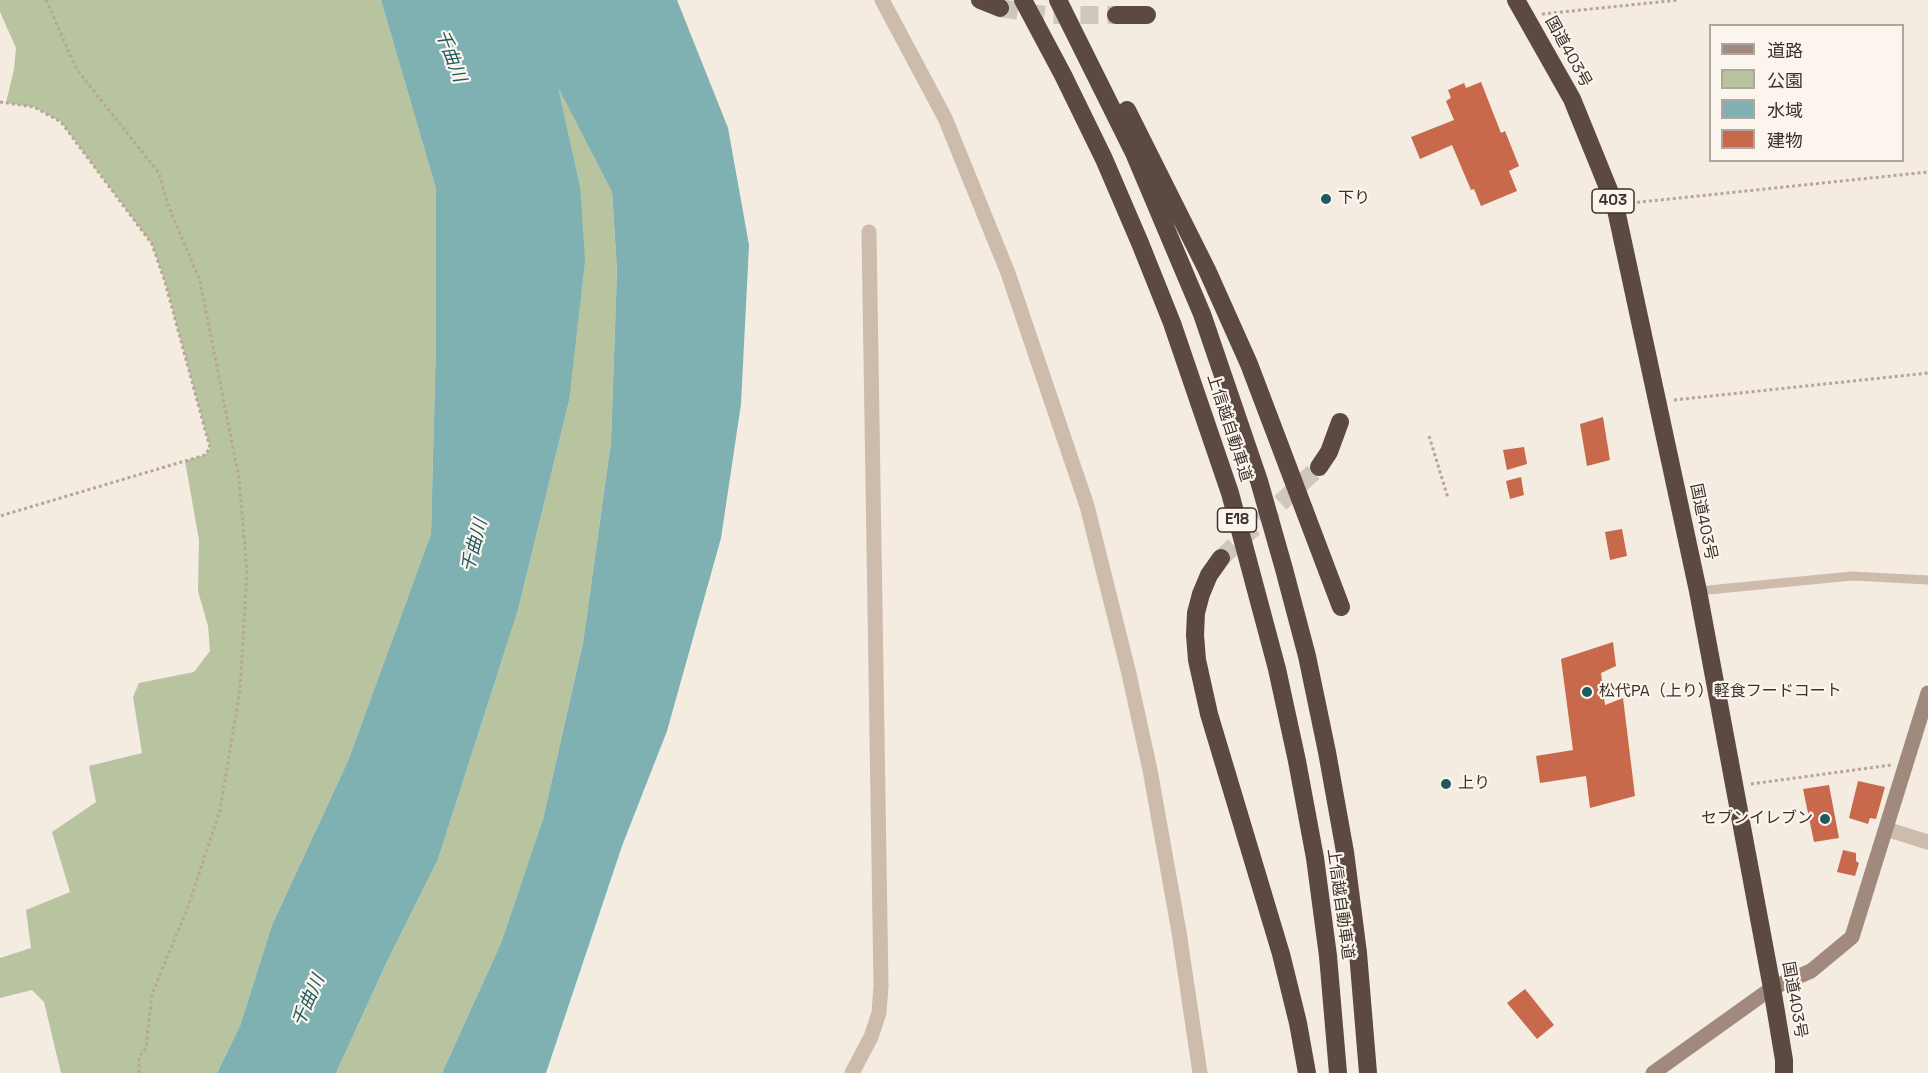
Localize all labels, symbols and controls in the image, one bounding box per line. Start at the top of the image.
street label: 国道403号 [1541,13,1595,91]
legend [1709,24,1904,162]
water label: 千曲川 [430,27,470,85]
text: 道路 [1767,39,1803,62]
text: 公園 [1767,69,1803,92]
text: 水域 [1767,99,1803,122]
text: 建物 [1767,129,1803,152]
place label: 下り [1338,189,1370,209]
road number: 403 [1592,189,1634,213]
marker: 下り [1319,192,1333,206]
street label: 上信越自動車道 [1203,372,1255,484]
street label: 国道403号 [1686,482,1720,562]
road number: E18 [1218,508,1256,532]
water label: 千曲川 [458,517,492,575]
place label: 松代PA（上り）軽食フードコート [1599,682,1842,702]
marker: 松代PA（上り）軽食フードコート [1580,685,1594,699]
place label: 上り [1458,774,1490,794]
marker: 上り [1439,777,1453,791]
place label: セブンイレブン [1701,809,1813,829]
marker: セブンイレブン [1818,812,1832,826]
street label: 上信越自動車道 [1323,847,1357,961]
street label: 国道403号 [1778,960,1810,1040]
water label: 千曲川 [288,972,330,1030]

